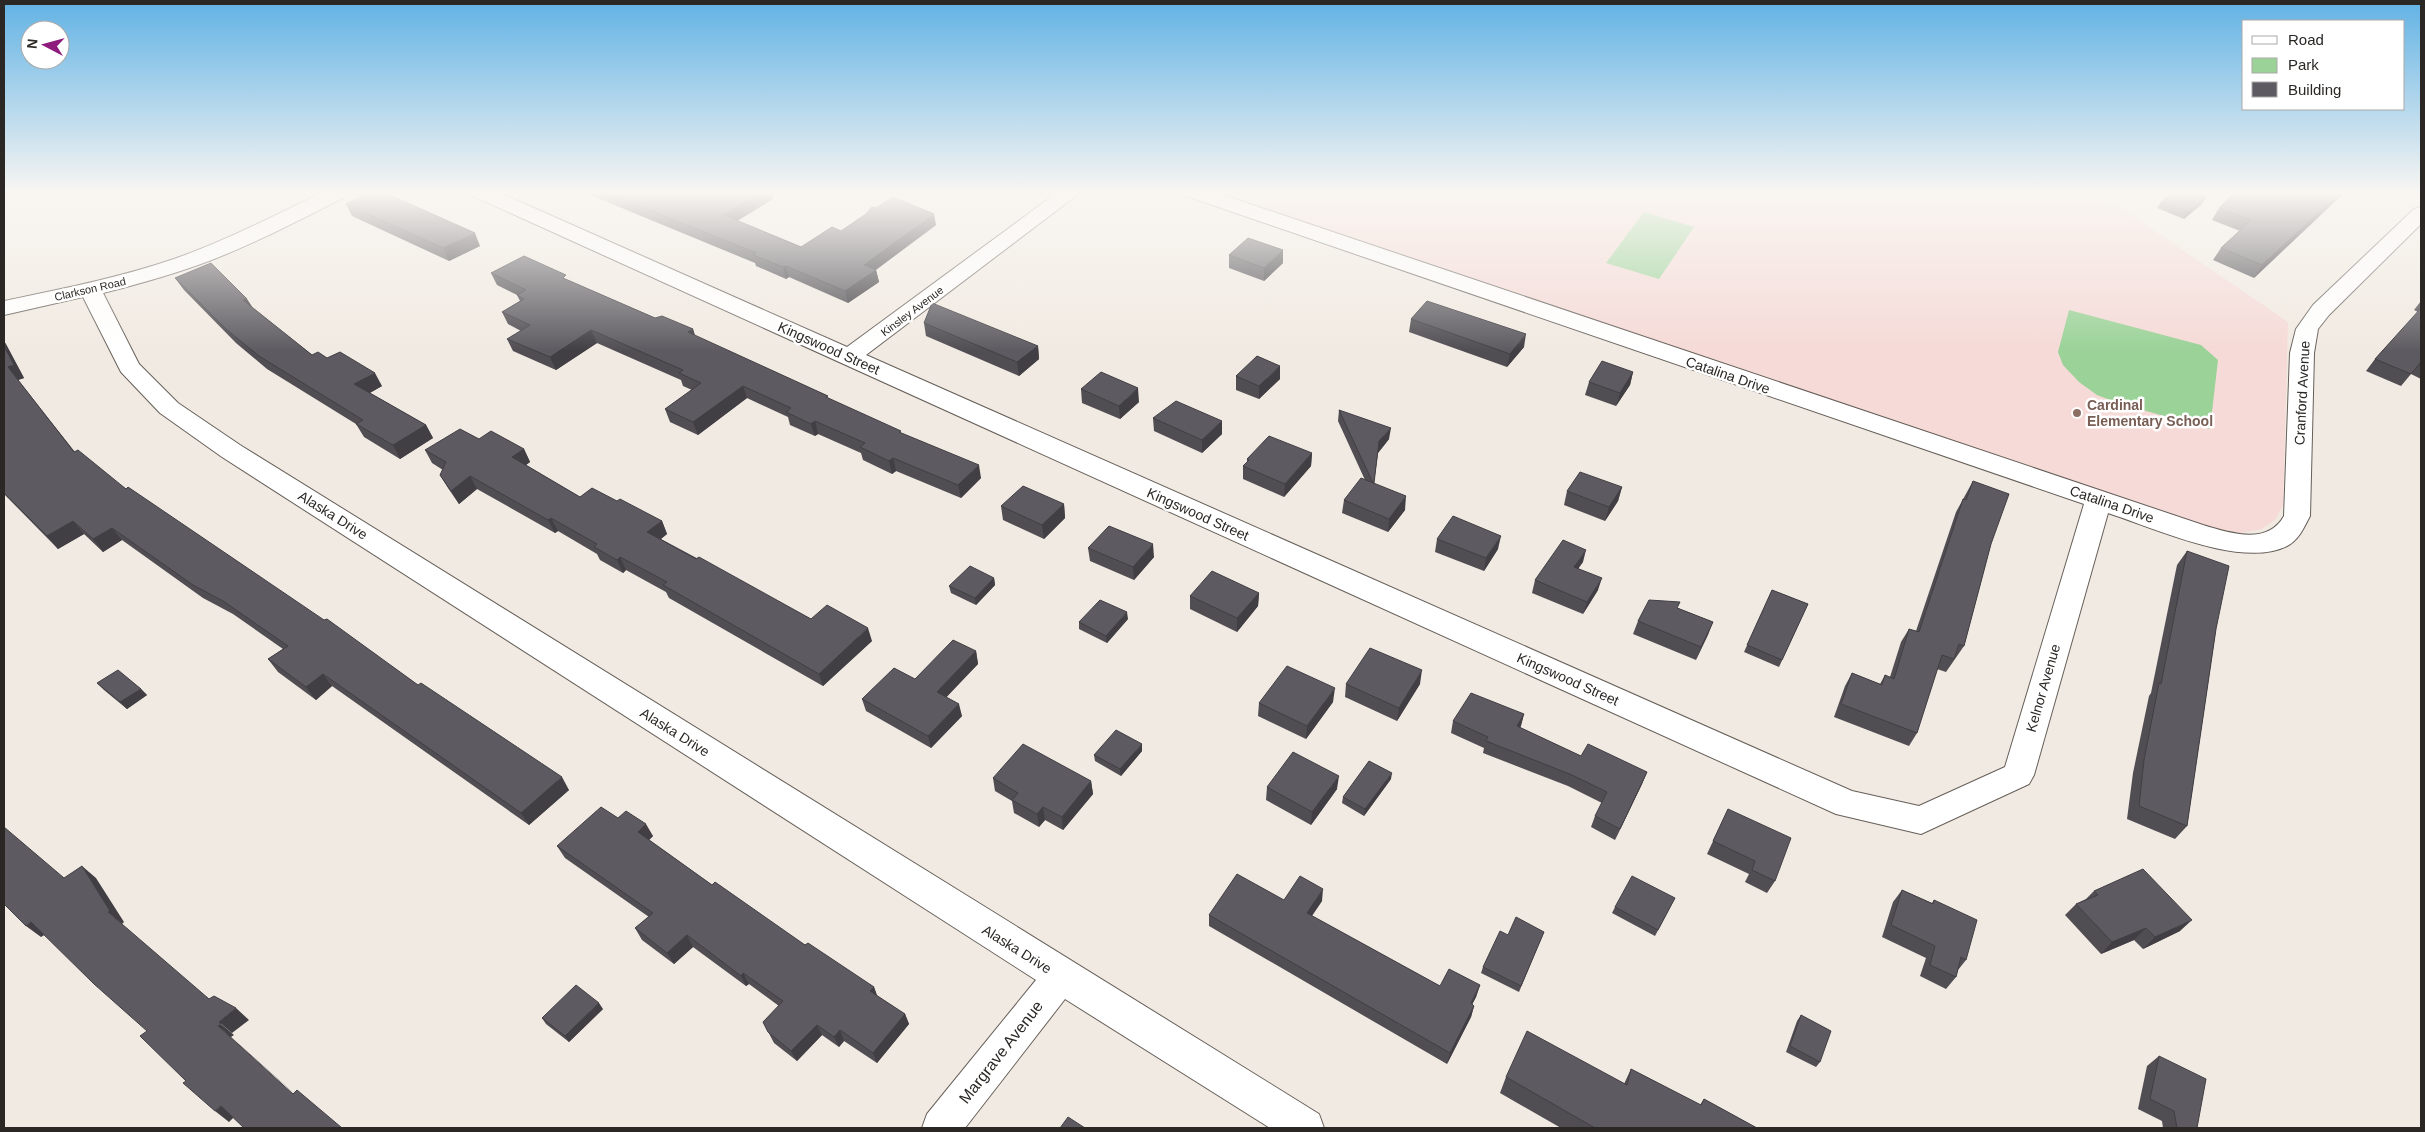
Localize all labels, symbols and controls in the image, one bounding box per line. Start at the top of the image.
north arrow [20,20,70,70]
legend [2242,20,2405,110]
text: Road [2288,31,2324,48]
text: N [24,38,41,50]
text: Park [2288,56,2319,73]
text: Building [2288,81,2341,98]
street label: Clarkson Road [53,275,127,303]
street label: Kinsley Avenue [878,284,946,338]
street label: Kingswood Street [776,318,882,378]
street label: Cranford Avenue [2291,340,2313,446]
street label: Catalina Drive [1684,353,1772,397]
place label: Cardinal Elementary School [2087,397,2213,429]
marker: Cardinal Elementary School [2071,407,2083,419]
street label: Catalina Drive [2068,482,2156,526]
street label: Kingswood Street [1145,484,1251,544]
street label: Alaska Drive [295,487,371,543]
street label: Kelnor Avenue [2023,642,2063,734]
street label: Kingswood Street [1515,649,1621,709]
street label: Alaska Drive [637,704,713,760]
street label: Alaska Drive [979,921,1055,977]
street label: Margrave Avenue [956,997,1046,1107]

